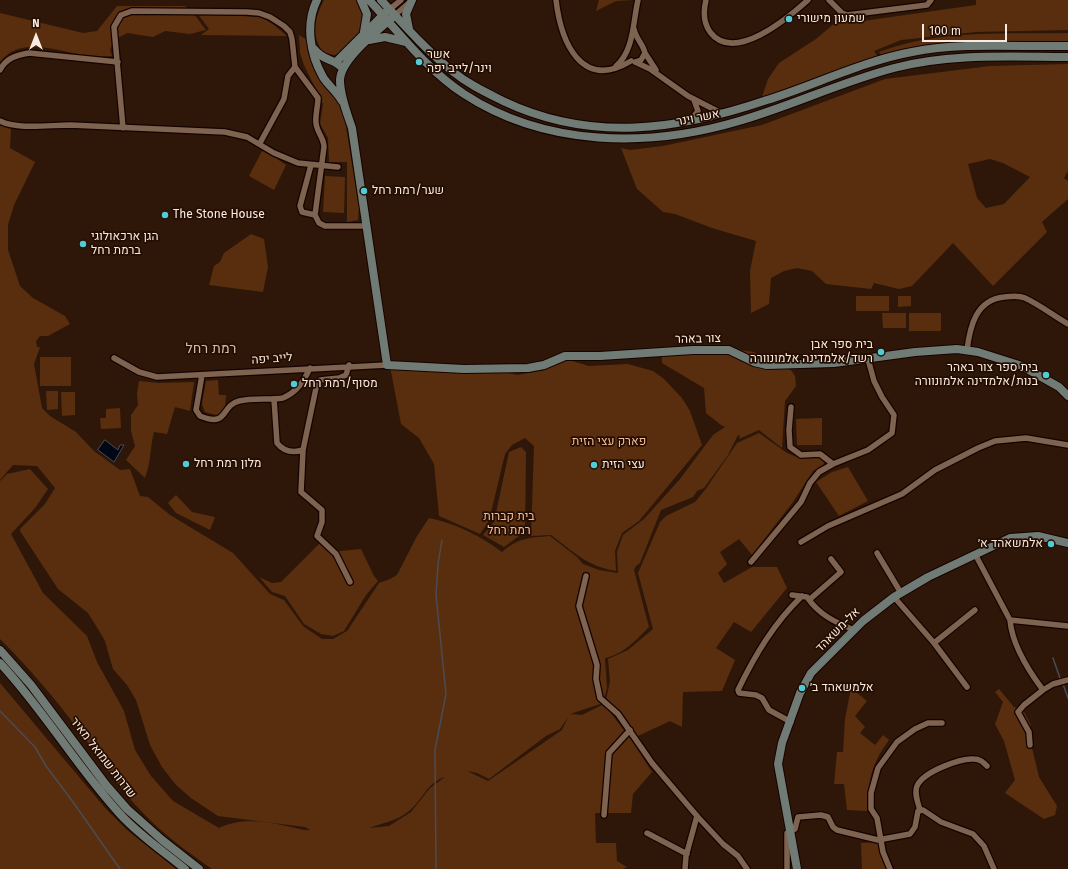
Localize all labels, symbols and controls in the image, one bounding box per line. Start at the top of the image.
place label: שמעון מישורי [797,12,865,26]
marker: שמעון מישורי [784,14,794,24]
north arrow [16,16,56,56]
scale bar [924,16,1009,42]
text: N [32,17,40,30]
text: 100 m [929,24,961,38]
place label: אשר וינר/לייב יפה [427,48,492,76]
marker: אשר וינר/לייב יפה [414,57,424,67]
street label: אשר וינר [675,107,721,129]
place label: שער/רמת רחל [372,184,444,198]
marker: שער/רמת רחל [359,186,369,196]
place label: The Stone House [173,208,265,222]
marker: The Stone House [160,210,170,220]
place label: הגן ארכאולוגי ברמת רחל [91,230,159,258]
marker: הגן ארכאולוגי ברמת רחל [78,239,88,249]
street label: צור באהר [675,331,721,347]
place label: בית ספר אבן רשד/אלמדינה אלמונוורה [750,338,873,366]
district label: רמת רחל [186,341,236,357]
marker: בית ספר אבן רשד/אלמדינה אלמונוורה [876,347,886,357]
street label: לייב יפה [251,350,293,368]
place label: בית ספר צור באהר בנות/אלמדינה אלמונוורה [915,361,1038,389]
marker: בית ספר צור באהר בנות/אלמדינה אלמונוורה [1041,370,1051,380]
place label: מסוף/רמת רחל [302,377,378,391]
marker: מסוף/רמת רחל [289,379,299,389]
park label: פארק עצי הזית [572,435,646,449]
place label: מלון רמת רחל [194,457,261,471]
place label: עצי הזית [602,458,645,472]
marker: מלון רמת רחל [181,459,191,469]
marker: עצי הזית [589,460,599,470]
park label: בית קברות רמת רחל [483,510,535,538]
place label: אלמשאהד א׳ [978,537,1043,551]
marker: אלמשאהד א׳ [1046,539,1056,549]
street label: אל-משאהד [813,605,863,655]
place label: אלמשאהד ב׳ [810,681,874,695]
marker: אלמשאהד ב׳ [797,683,807,693]
street label: שדרות שמואל מאיר [67,715,139,801]

